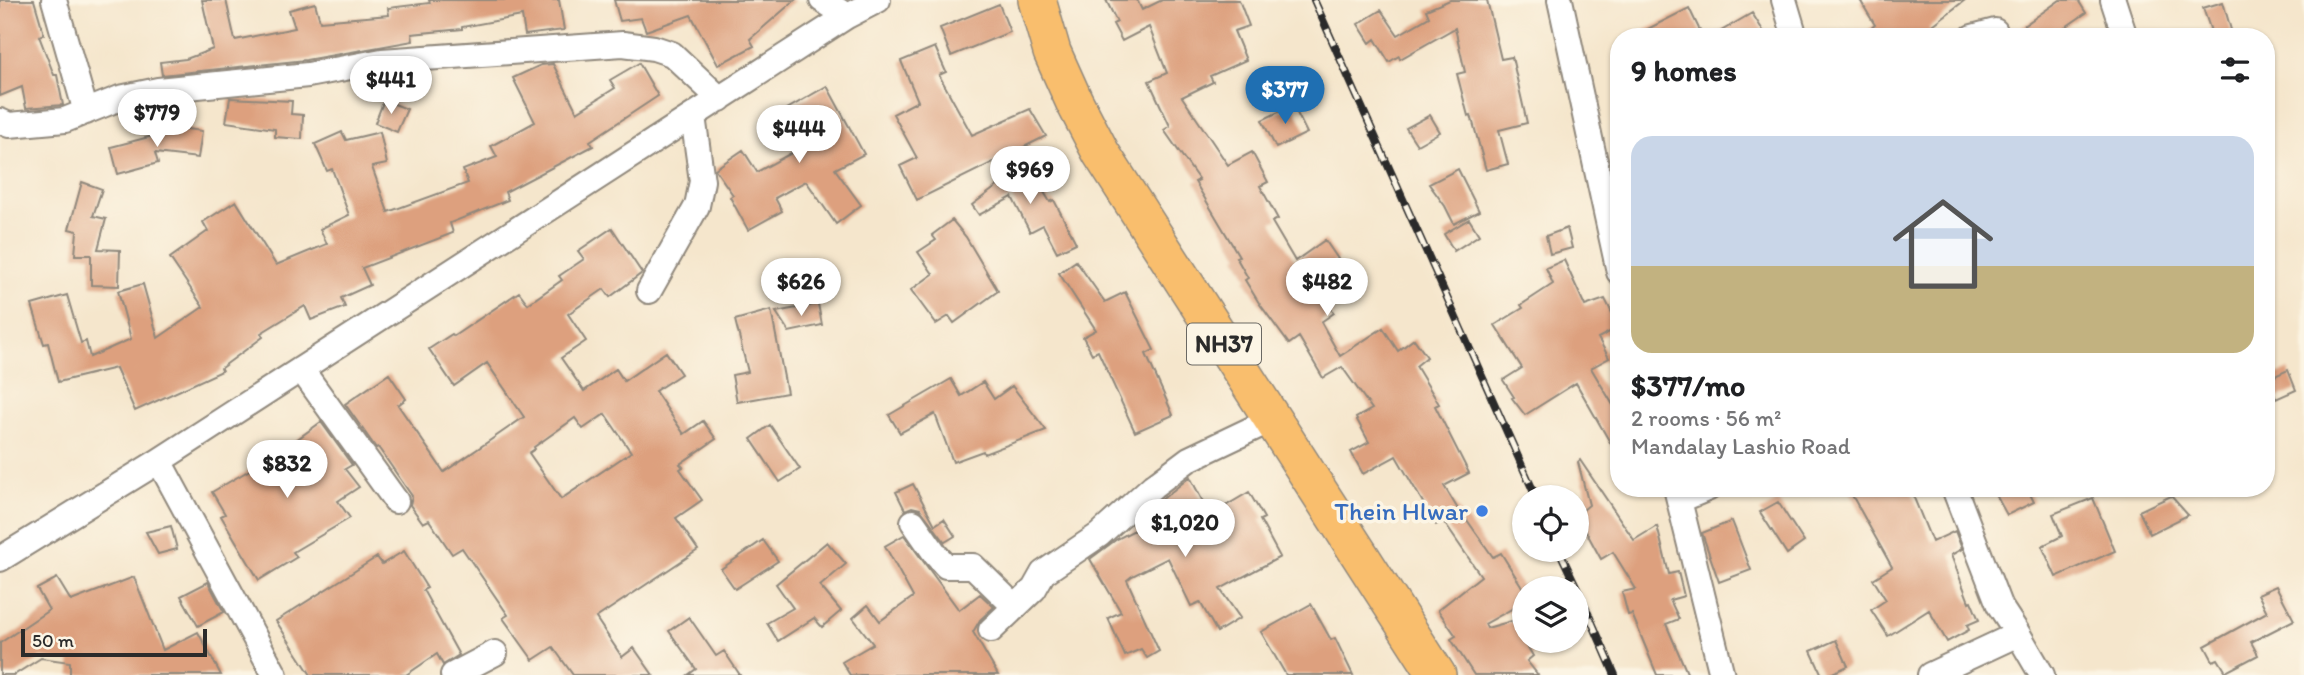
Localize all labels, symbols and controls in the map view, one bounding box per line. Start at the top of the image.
icon: filters [2216,51,2254,89]
text: 9 homes [1631,52,1737,89]
pin: $441 [350,57,432,116]
text: $441 [366,65,416,93]
pin: $377 [1244,66,1326,126]
text: $377 [1261,75,1309,103]
pin: $779 [116,90,198,149]
text: $779 [134,98,180,126]
pin: $444 [758,106,840,165]
text: $444 [772,114,826,142]
pin: $969 [989,146,1071,206]
text: $969 [1006,155,1054,183]
icon: home [1880,181,2006,307]
pin: $626 [760,258,842,318]
pin: $482 [1286,258,1368,318]
text: $626 [777,267,825,295]
text: $482 [1302,267,1352,295]
road number: NH37 [1187,324,1261,365]
text: $377/mo [1631,367,1745,404]
text: 2 rooms · 56 m² [1631,404,1782,432]
text: Mandalay Lashio Road [1631,432,1850,460]
pin: $832 [246,440,328,500]
text: $832 [263,449,311,477]
map controls [1512,485,1589,653]
button: locate [1512,485,1589,562]
place label: Thein Hlwar [1334,495,1468,527]
pin: $1,020 [1128,500,1242,559]
marker: Thein Hlwar [1474,503,1490,519]
text: $1,020 [1151,508,1219,536]
button: layers [1512,576,1589,653]
scale bar [21,626,206,658]
text: 50 m [32,629,74,652]

